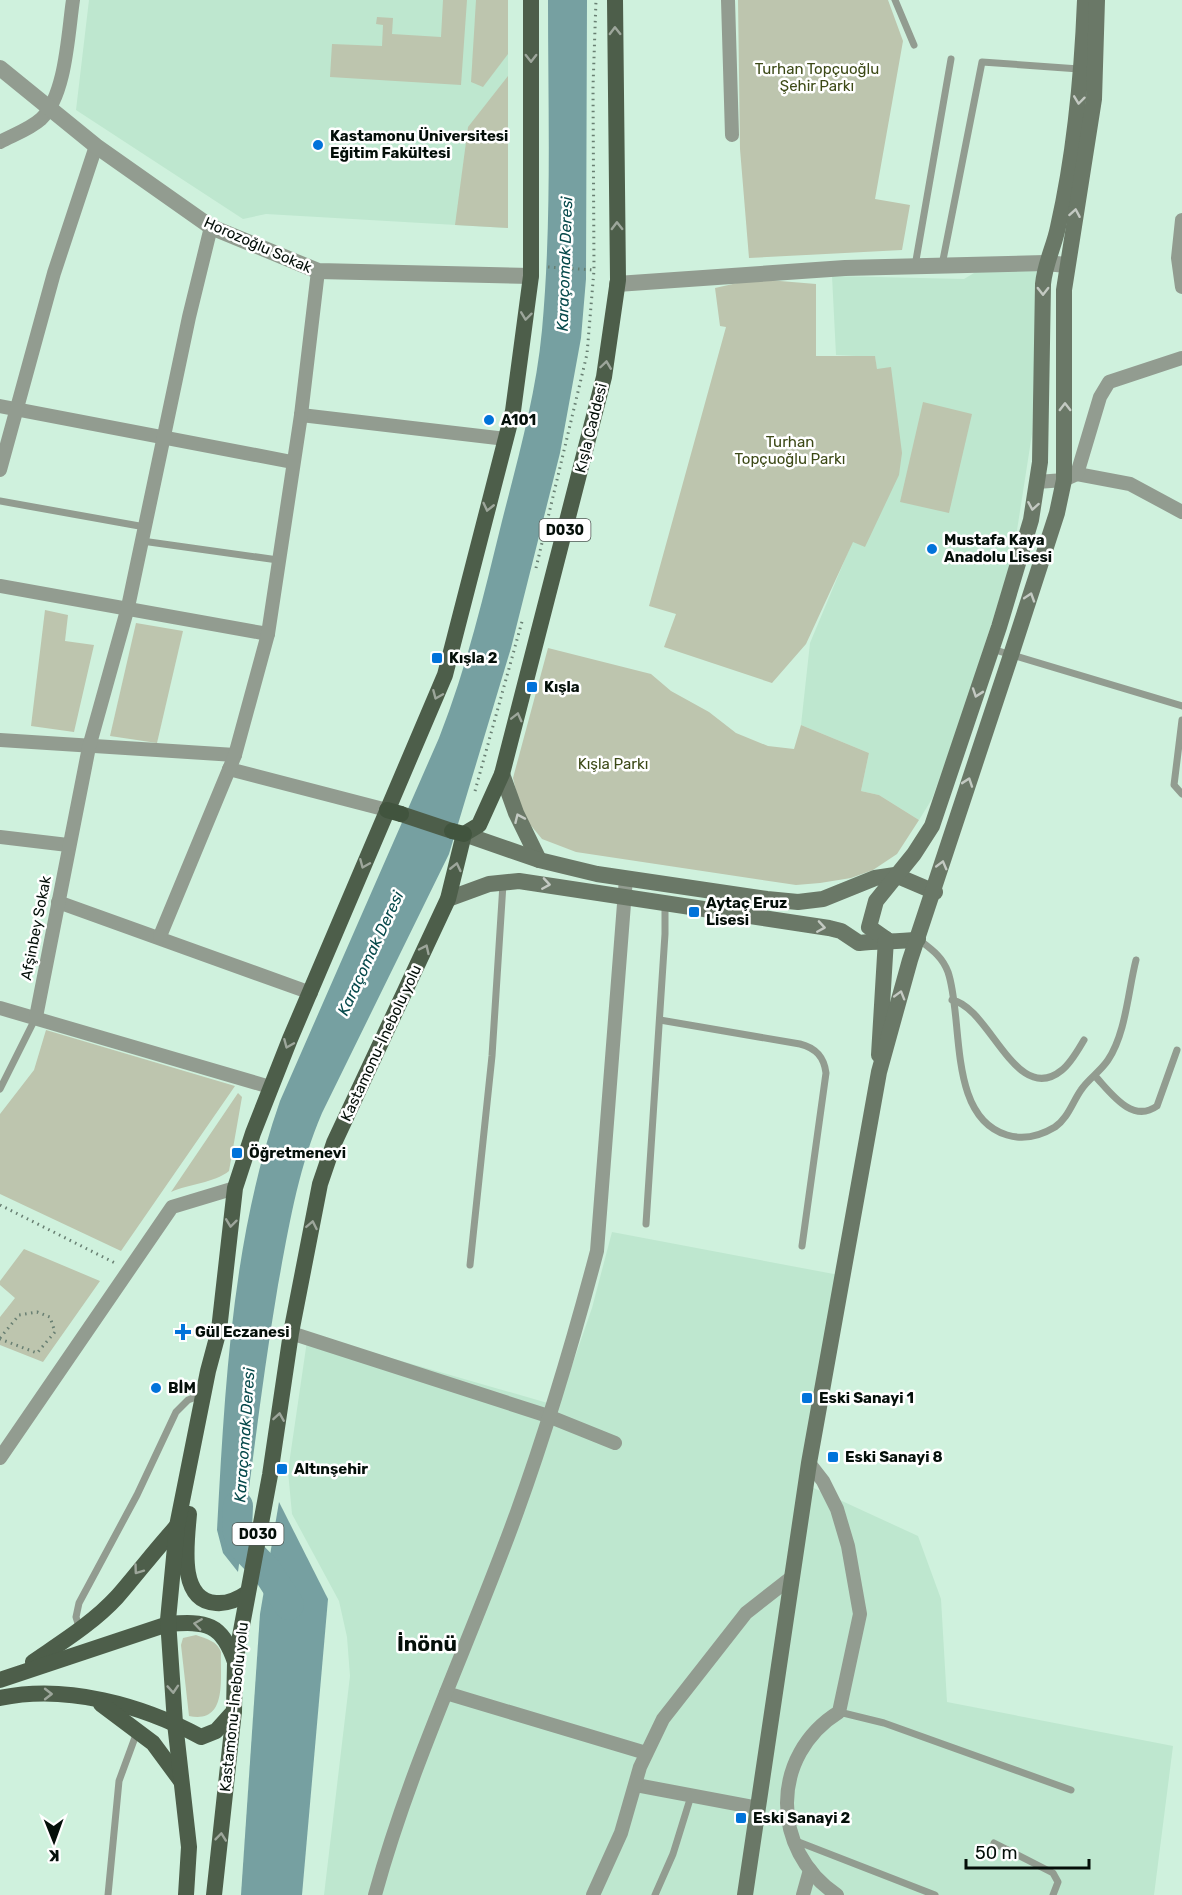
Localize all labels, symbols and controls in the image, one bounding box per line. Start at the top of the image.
one-way arrow [609,26,621,35]
one-way arrow [525,54,537,63]
park label: Turhan Topçuoğlu Şehir Parkı [755,60,879,95]
one-way arrow [1073,96,1086,105]
place label: Kastamonu Üniversitesi Eğitim Fakültesi [330,127,508,162]
marker: Kastamonu Üniversitesi Eğitim Fakültesi [311,138,325,152]
water label: Karaçomak Deresi [553,195,576,332]
one-way arrow [1068,208,1081,218]
street label: Horozoğlu Sokak [201,213,315,277]
one-way arrow [611,221,623,230]
one-way arrow [1037,287,1049,296]
one-way arrow [520,312,532,321]
one-way arrow [599,361,611,370]
street label: Kışla Caddesi [571,381,611,475]
one-way arrow [1058,402,1071,411]
place label: A101 [501,411,536,429]
marker: A101 [482,413,496,427]
park label: Turhan Topçuoğlu Parkı [735,433,845,468]
one-way arrow [1027,501,1040,511]
one-way arrow [482,502,495,512]
road number: D030 [540,519,590,541]
place label: Mustafa Kaya Anadolu Lisesi [944,531,1052,566]
marker: Mustafa Kaya Anadolu Lisesi [925,542,939,556]
one-way arrow [1023,592,1035,603]
place label: Kışla 2 [449,649,498,667]
marker: Kışla 2 [430,651,444,665]
place label: Kışla [544,678,580,696]
marker: Kışla [525,680,539,694]
one-way arrow [971,687,984,698]
one-way arrow [432,689,444,700]
one-way arrow [510,712,522,723]
park label: Kışla Parkı [578,755,648,773]
one-way arrow [961,777,974,788]
one-way arrow [514,813,526,824]
one-way arrow [359,858,371,869]
one-way arrow [935,860,948,870]
one-way arrow [449,862,462,872]
street label: Afşinbey Sokak [17,874,55,982]
one-way arrow [541,878,550,890]
water label: Karaçomak Deresi [333,887,408,1018]
place label: Aytaç Eruz Lisesi [706,894,787,929]
marker: Aytaç Eruz Lisesi [687,905,701,919]
one-way arrow [817,921,826,933]
one-way arrow [418,944,430,955]
street label: Kastamonu-İnebolu yolu [337,962,425,1124]
one-way arrow [893,990,905,1001]
one-way arrow [283,1037,295,1048]
place label: Öğretmenevi [249,1144,346,1162]
marker: Öğretmenevi [230,1146,244,1160]
one-way arrow [225,1218,238,1227]
one-way arrow [305,1221,318,1231]
place label: Gül Eczanesi [195,1323,290,1341]
marker: Gül Eczanesi [176,1325,190,1339]
water label: Karaçomak Deresi [230,1366,259,1503]
place label: BİM [168,1379,196,1397]
marker: BİM [149,1381,163,1395]
place label: Eski Sanayi 1 [819,1389,914,1407]
marker: Eski Sanayi 1 [800,1391,814,1405]
one-way arrow [272,1413,284,1422]
place label: Eski Sanayi 8 [845,1448,943,1466]
marker: Eski Sanayi 8 [826,1450,840,1464]
place label: Altınşehir [294,1460,368,1478]
marker: Altınşehir [275,1462,289,1476]
road number: D030 [232,1523,284,1545]
one-way arrow [134,1563,145,1574]
one-way arrow [194,1618,203,1630]
street label: Kastamonu-İnebolu yolu [216,1621,252,1793]
district label: İnönü [397,1631,457,1656]
one-way arrow [166,1684,179,1694]
one-way arrow [44,1688,53,1700]
place label: Eski Sanayi 2 [753,1809,851,1827]
north arrow [24,1811,84,1871]
marker: Eski Sanayi 2 [734,1811,748,1825]
one-way arrow [214,1832,227,1841]
scale bar [966,1832,1089,1870]
text: 50 m [975,1842,1018,1864]
text: K [48,1846,60,1865]

